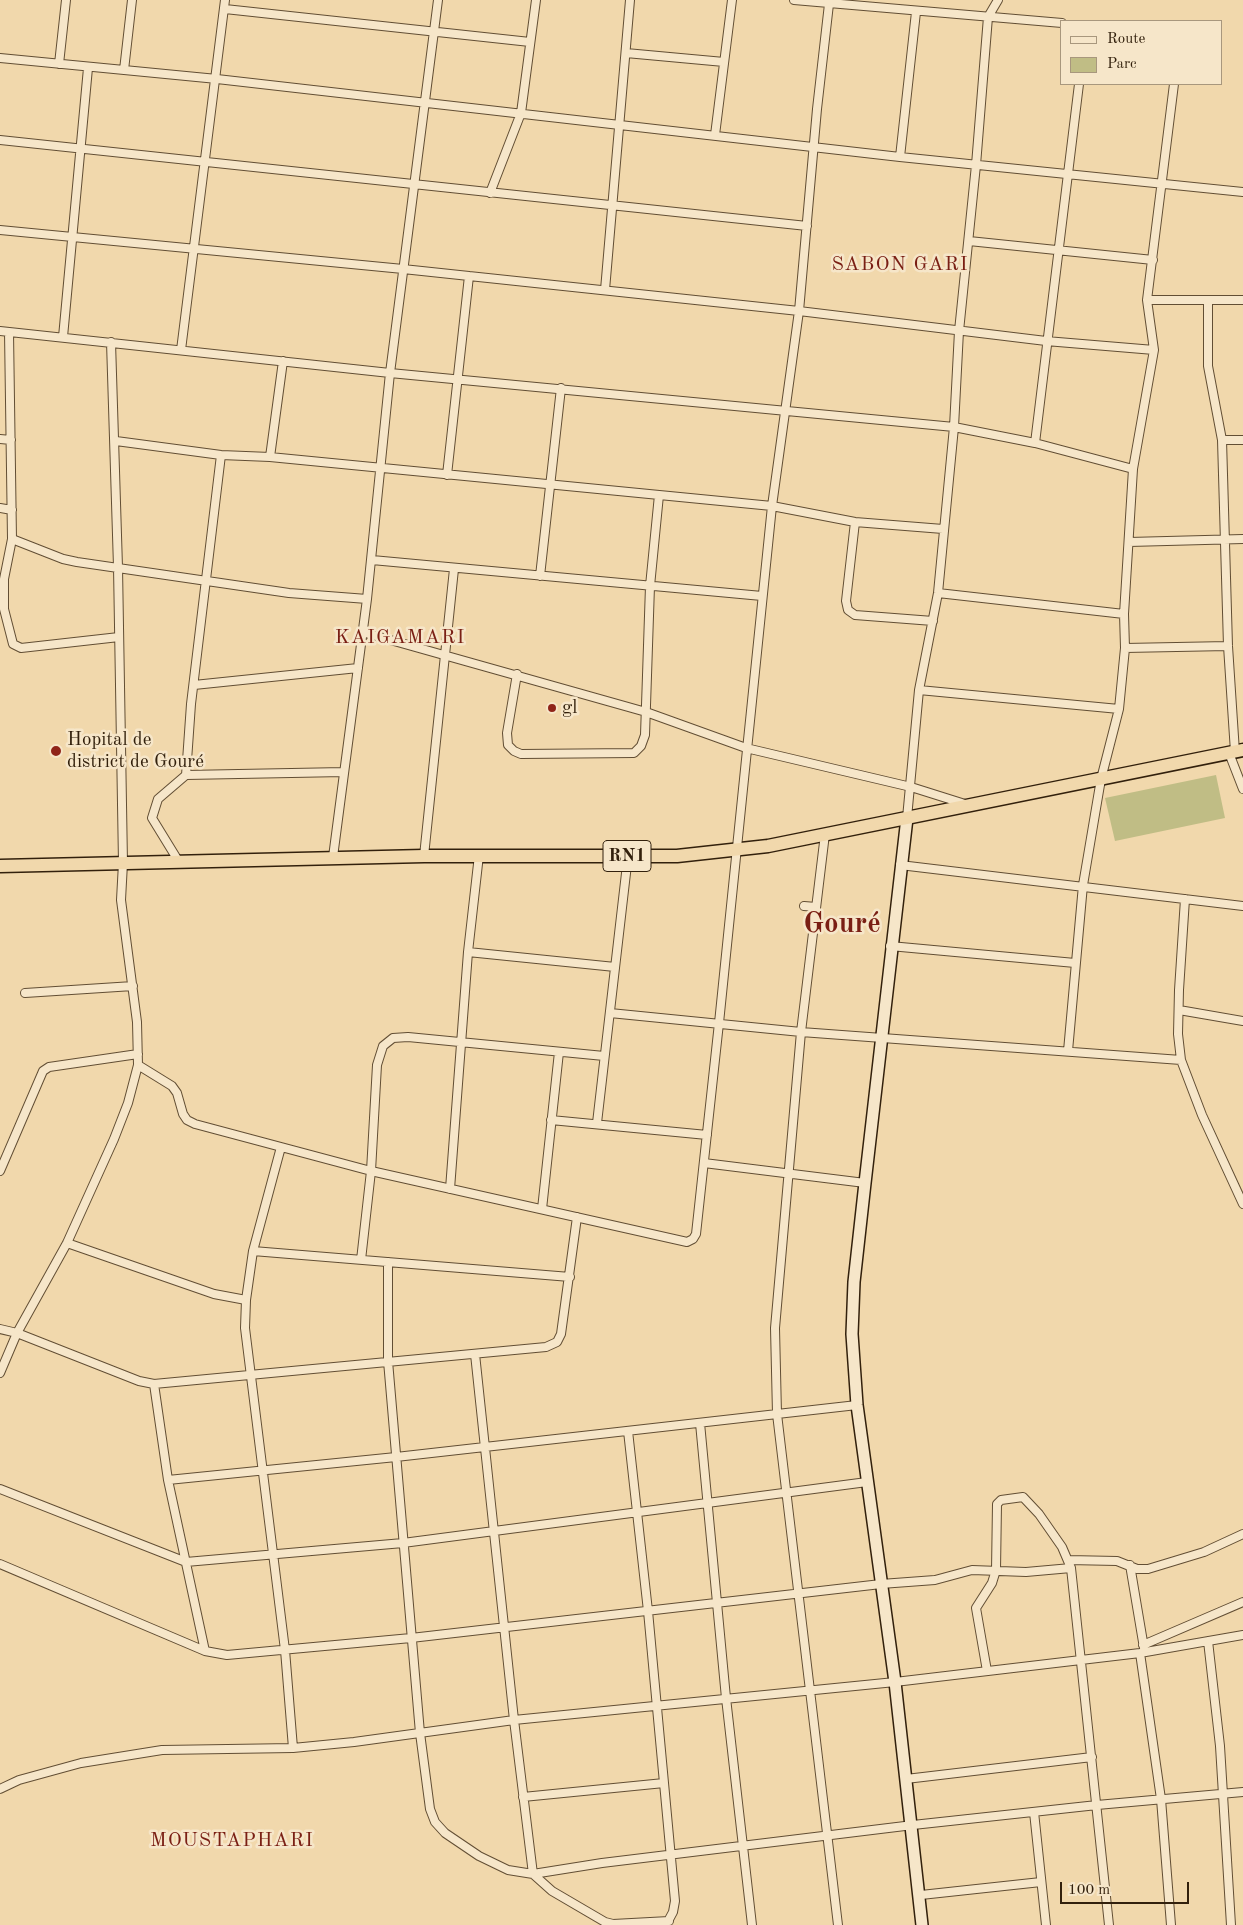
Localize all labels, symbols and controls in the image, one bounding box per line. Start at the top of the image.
legend [1060,20,1223,85]
text: Route [1107,32,1145,47]
text: Parc [1107,57,1137,72]
district label: SABON GARI [830,253,970,277]
district label: KAIGAMARI [334,626,466,650]
place label: gl [562,697,577,719]
marker: gl [546,702,558,714]
place label: Hopital de district de Gouré [67,729,204,773]
marker: Hopital de district de Gouré [49,744,63,758]
road number: RN1 [603,840,651,871]
district label: Gouré [803,907,881,941]
district label: MOUSTAPHARI [149,1829,315,1853]
scale bar [1063,1872,1192,1904]
text: 100 m [1068,1883,1110,1898]

